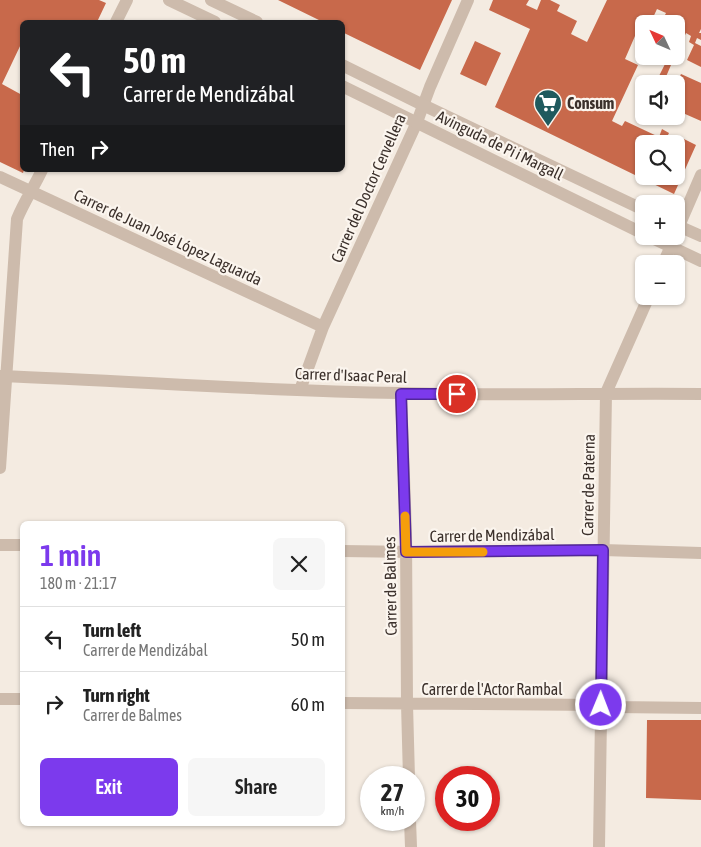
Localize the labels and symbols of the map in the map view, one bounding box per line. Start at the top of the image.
north arrow [635,15,685,65]
supermarket icon: Consum [533,88,563,127]
place label: Consum [567,94,614,112]
street label: Avinguda de Pi i Margall [433,106,567,185]
street label: Carrer del Doctor Cervellera [327,111,409,265]
street label: Carrer de Juan José López Laguarda [71,185,265,289]
street label: Carrer d'Isaac Peral [295,364,408,386]
pin [436,373,478,415]
street label: Carrer de Paterna [578,434,598,536]
street label: Carrer de Mendizábal [429,525,555,545]
street label: Carrer de Balmes [380,536,400,636]
position arrow [574,678,626,730]
street label: Carrer de l'Actor Rambal [421,680,563,698]
speed limit sign: 30 [435,766,500,831]

